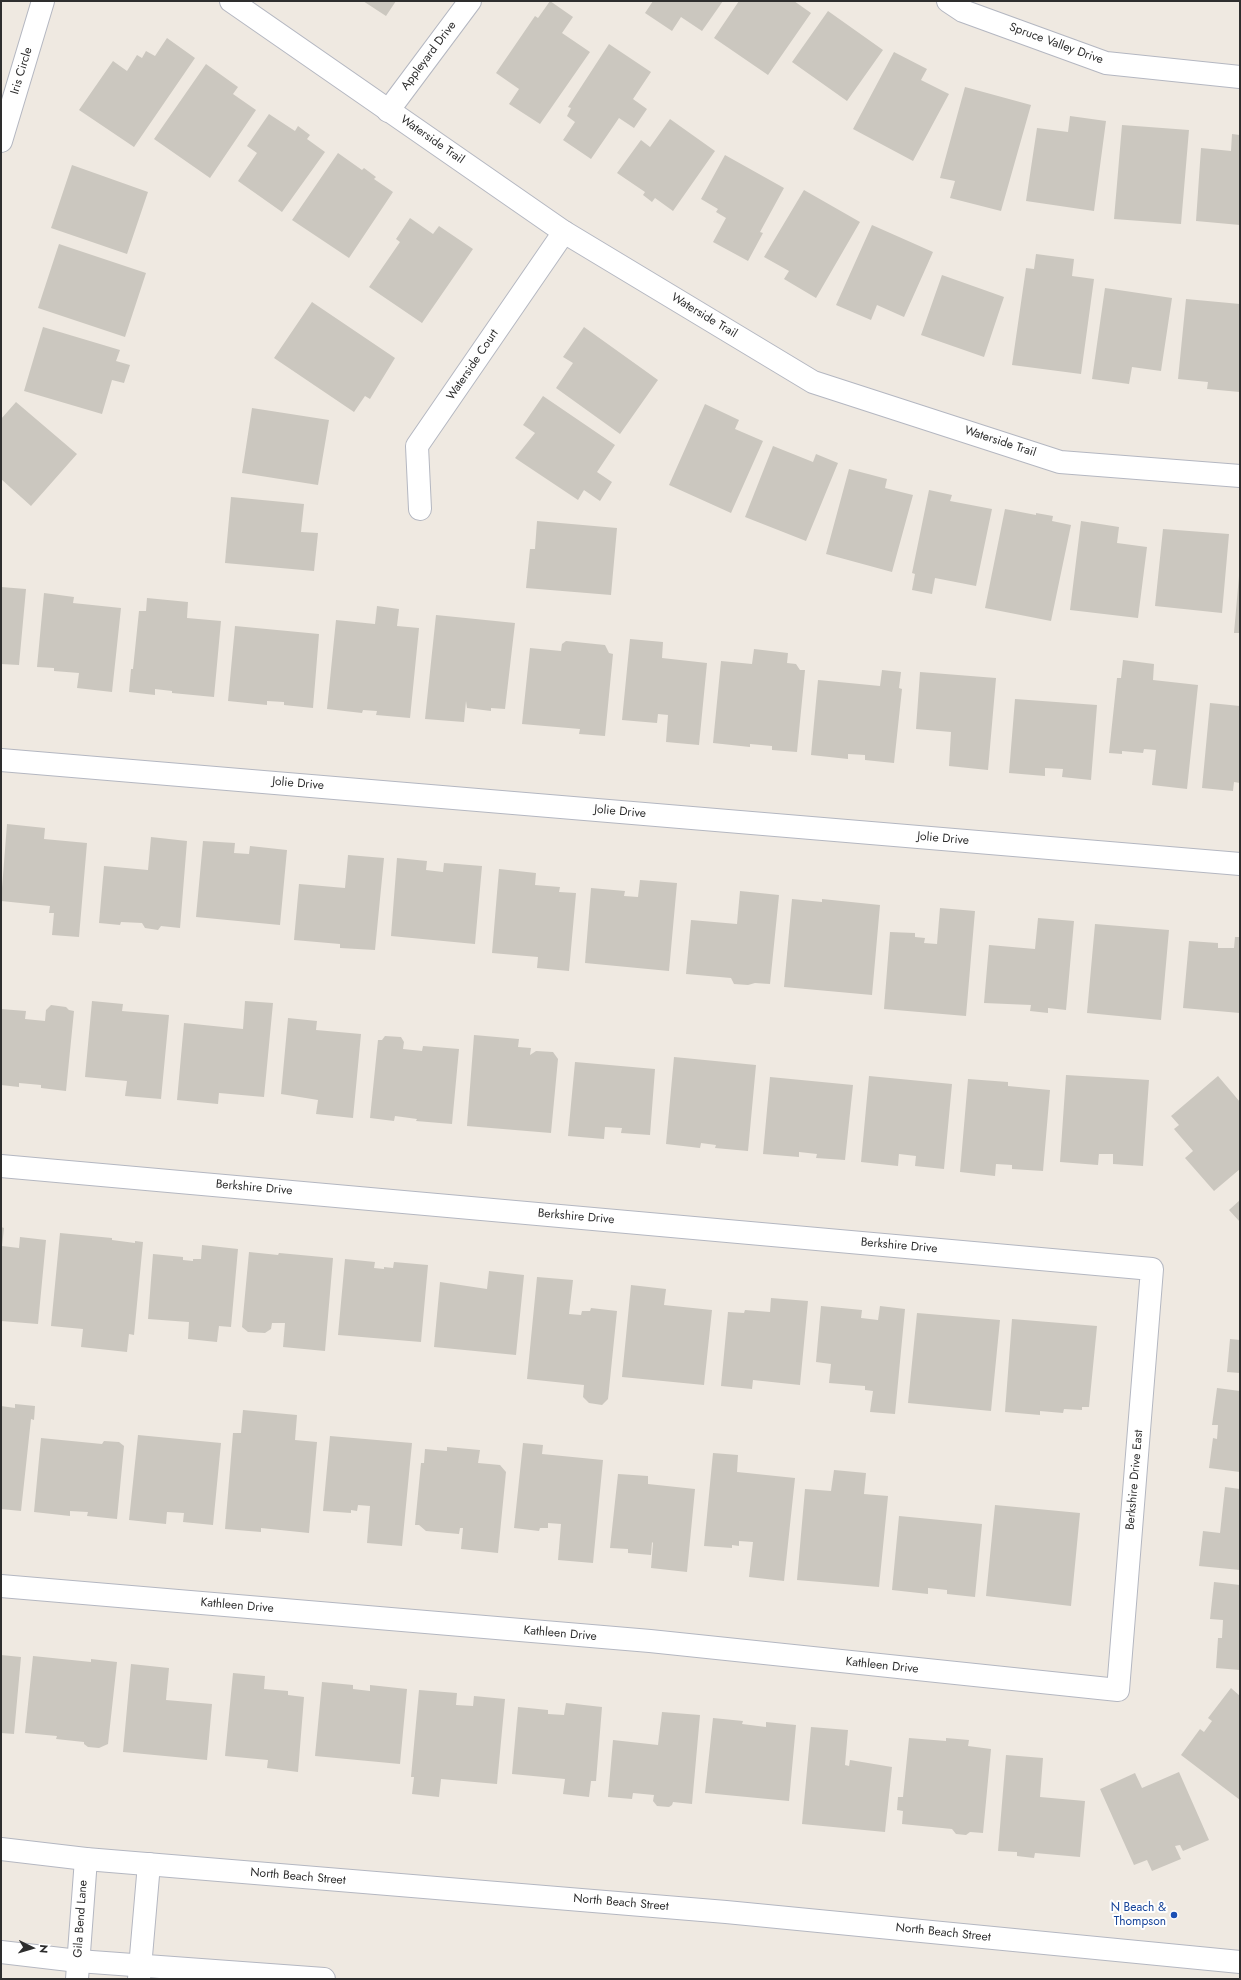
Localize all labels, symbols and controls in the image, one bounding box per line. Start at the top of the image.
street label: Appleyard Drive [398,19,460,93]
street label: Spruce Valley Drive [1007,20,1105,68]
street label: Iris Circle [8,46,36,96]
street label: Waterside Trail [397,113,467,167]
street label: Waterside Trail [668,291,740,341]
street label: Waterside Court [444,327,502,403]
street label: Waterside Trail [962,424,1038,460]
street label: Jolie Drive [272,775,324,793]
street label: Jolie Drive [594,803,646,821]
street label: Jolie Drive [917,830,969,848]
street label: Berkshire Drive [215,1177,293,1199]
street label: Berkshire Drive [537,1206,615,1228]
street label: Berkshire Drive [860,1235,938,1257]
street label: Berkshire Drive East [1123,1429,1147,1531]
street label: Kathleen Drive [200,1596,274,1616]
street label: Kathleen Drive [523,1624,597,1644]
street label: Kathleen Drive [845,1655,919,1677]
street label: North Beach Street [250,1866,346,1888]
street label: Gila Bend Lane [71,1880,91,1958]
street label: North Beach Street [573,1892,669,1914]
place label: N Beach & Thompson [1111,1901,1166,1929]
marker: N Beach & Thompson [1169,1910,1179,1920]
street label: North Beach Street [895,1921,991,1945]
north arrow [12,1928,52,1968]
text: N [36,1944,52,1954]

